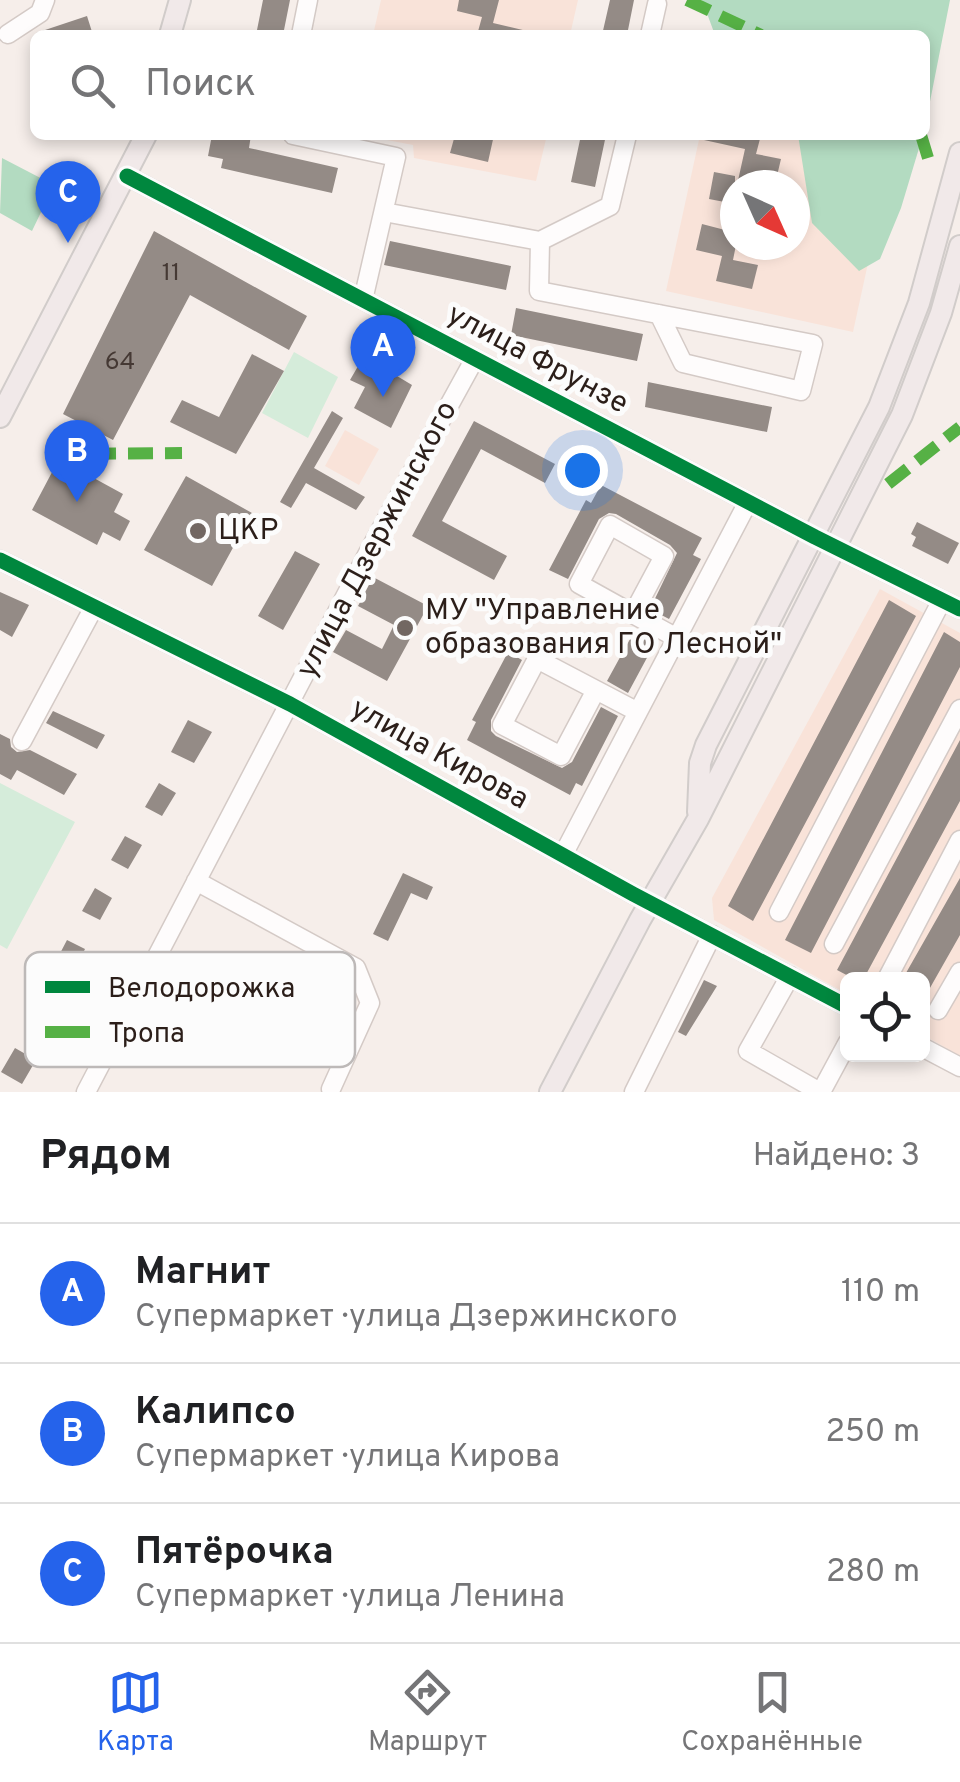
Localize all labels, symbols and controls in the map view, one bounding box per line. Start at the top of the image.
search box [30,30,930,140]
icon: search [65,58,120,113]
text: Поиск [145,61,256,110]
pin: C [36,160,100,243]
north arrow [720,170,810,260]
house number: 11 [162,258,180,290]
street label: улица Фрунзе [440,297,634,423]
pin: A [350,314,416,397]
house number: 64 [105,347,135,379]
street label: улица Дзержинского [289,395,467,685]
pin: B [44,420,110,502]
your location [557,445,608,496]
place label: ЦКР [218,513,278,550]
marker: ЦКР [187,520,209,542]
place label: МУ "Управление образования ГО Лесной" [425,593,782,664]
marker: МУ "Управление образования ГО Лесной" [394,617,416,639]
street label: улица Кирова [344,691,534,819]
legend [25,952,355,1067]
text: Велодорожка [108,972,295,1008]
map controls [840,972,930,1062]
button: locate [840,972,930,1062]
text: Тропа [108,1017,185,1053]
text: Рядом [40,1131,172,1184]
text: Найдено: 3 [753,1137,920,1177]
text: Магнит [135,1249,270,1298]
text: A [61,1273,84,1313]
text: 110 m [841,1273,920,1313]
text: Супермаркет · улица Дзержинского [135,1298,678,1338]
text: Калипсо [135,1389,296,1438]
text: B [61,1413,84,1453]
text: 250 m [825,1413,920,1453]
text: Супермаркет · улица Кирова [135,1438,560,1478]
text: Пятёрочка [135,1529,334,1578]
text: C [62,1553,83,1593]
text: 280 m [826,1553,920,1593]
text: Супермаркет · улица Ленина [135,1578,565,1618]
tab: Карта [97,1665,174,1761]
tab: Маршрут [368,1665,487,1761]
tab: Сохранённые [681,1665,863,1761]

